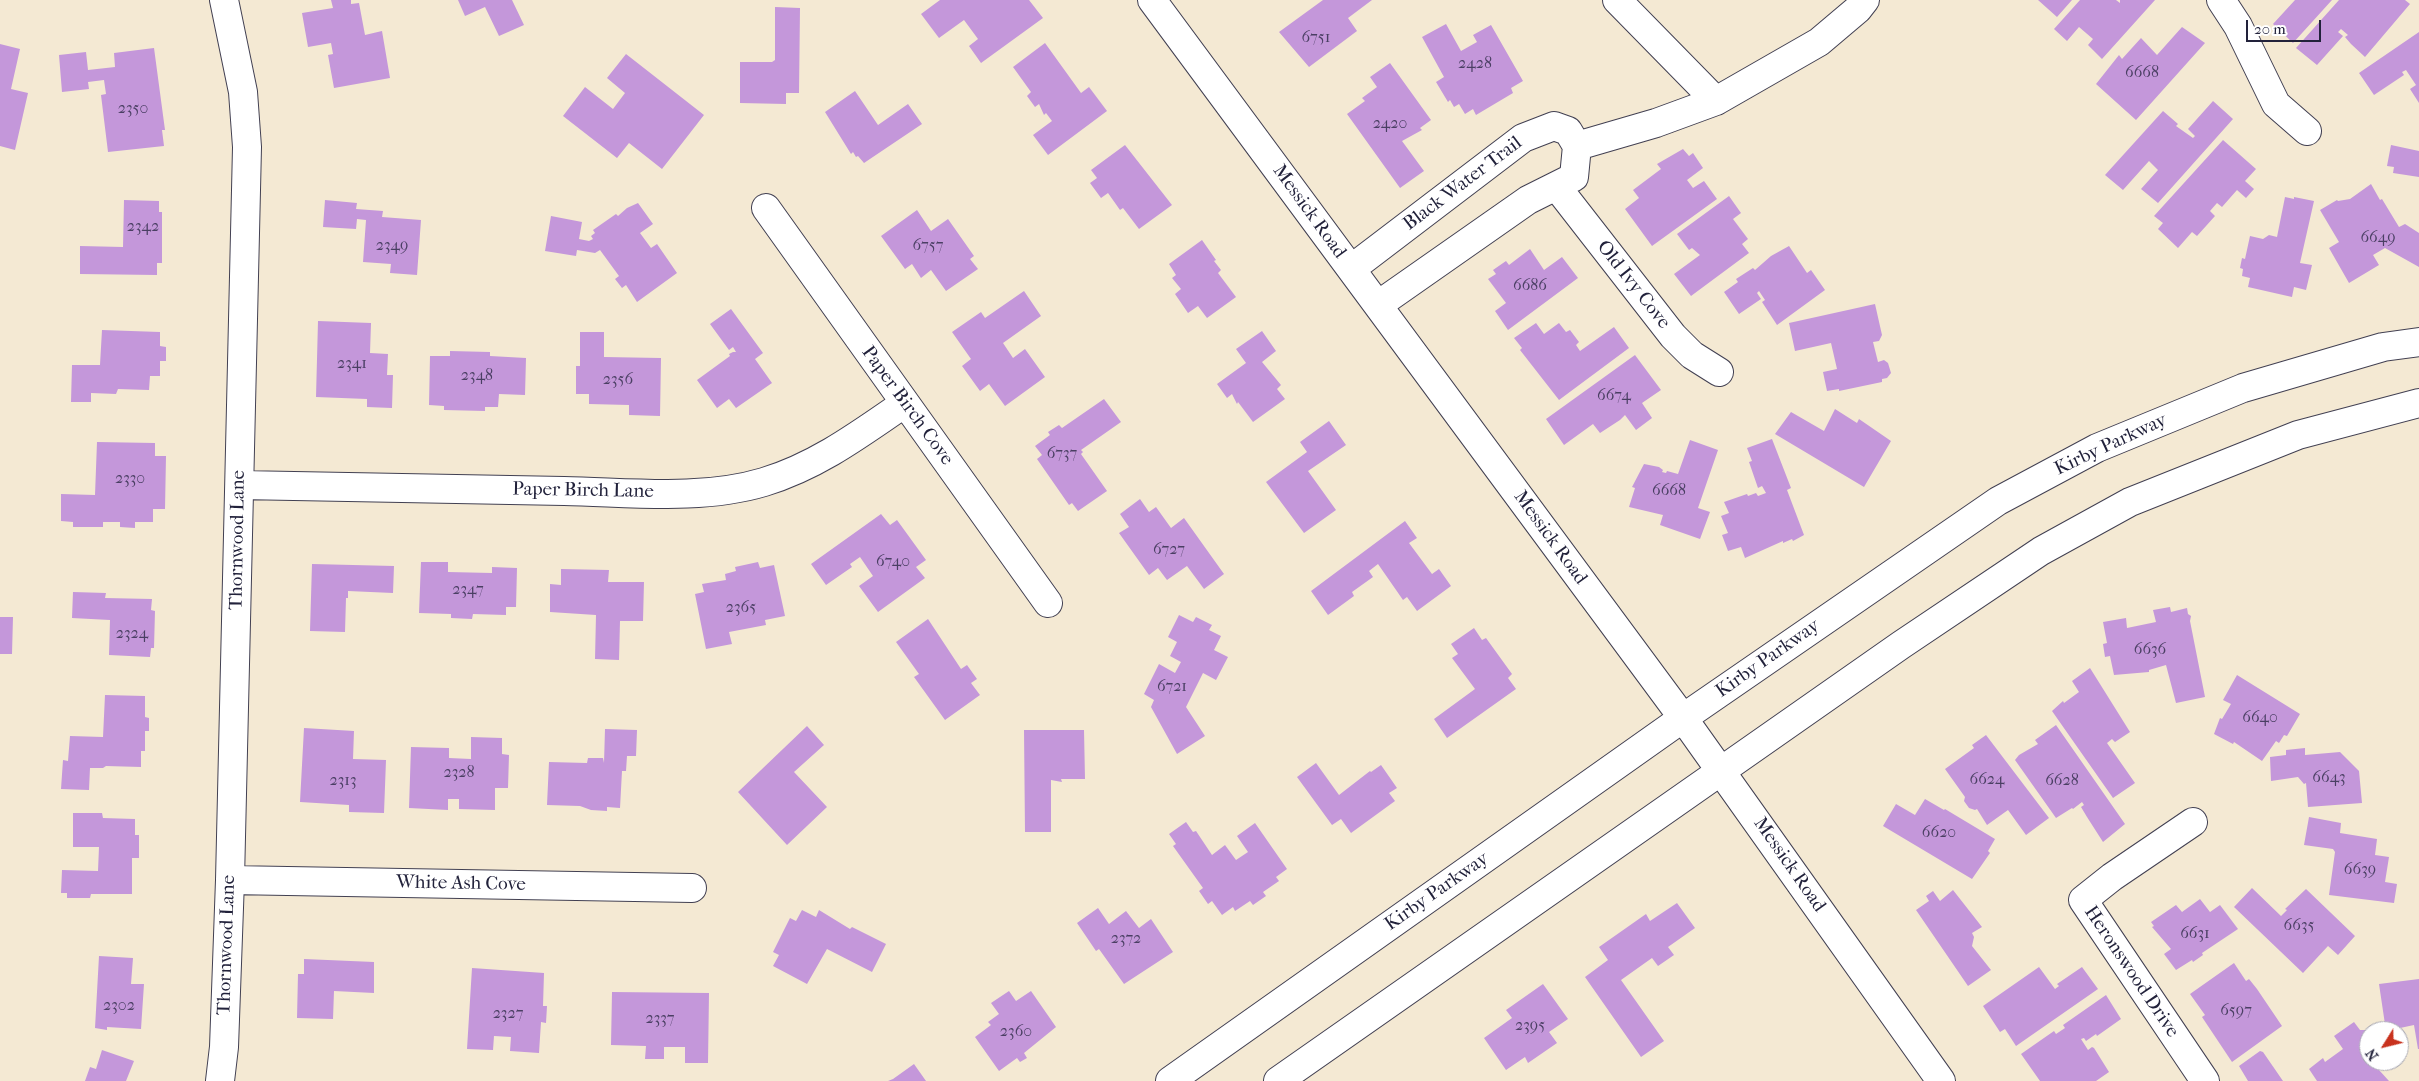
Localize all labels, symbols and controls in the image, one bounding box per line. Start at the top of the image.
scale bar [2249,10,2324,42]
text: 20 m [2254,20,2286,38]
house number: 6751 [1302,28,1330,48]
house number: 2428 [1458,54,1492,74]
house number: 6668 [2125,63,2159,83]
house number: 2350 [118,99,148,119]
house number: 2420 [1373,114,1407,134]
street label: Black Water Trail [1399,132,1527,236]
street label: Messick Road [1267,161,1351,263]
house number: 2342 [127,217,159,237]
house number: 6649 [2360,228,2396,248]
house number: 2349 [376,236,408,256]
house number: 6757 [913,236,943,256]
street label: Old Ivy Cove [1591,236,1675,334]
house number: 6686 [1513,276,1547,296]
street label: Paper Birch Cove [856,342,958,470]
house number: 2341 [337,354,367,374]
house number: 2348 [461,366,493,386]
house number: 2356 [603,370,633,390]
house number: 6674 [1597,386,1631,406]
street label: Kirby Parkway [2051,409,2171,481]
house number: 6737 [1047,444,1077,464]
house number: 2330 [115,469,145,489]
street label: Thornwood Lane [225,470,251,610]
street label: Paper Birch Lane [512,478,654,504]
house number: 6668 [1652,481,1686,501]
street label: Messick Road [1508,487,1592,589]
house number: 6727 [1153,540,1185,560]
house number: 6740 [876,552,910,572]
house number: 2347 [452,580,484,600]
house number: 2365 [726,598,756,618]
street label: Kirby Parkway [1712,615,1824,703]
house number: 2324 [116,624,148,644]
house number: 6636 [2134,640,2166,660]
house number: 6721 [1157,677,1187,697]
house number: 6640 [2242,708,2278,728]
house number: 2328 [443,763,475,783]
house number: 6643 [2312,768,2346,788]
house number: 6624 [1970,770,2004,790]
house number: 2313 [329,771,357,791]
house number: 6628 [2045,771,2079,791]
street label: Messick Road [1748,813,1830,917]
house number: 6620 [1922,823,1956,843]
street label: Kirby Parkway [1381,848,1493,936]
house number: 6639 [2344,860,2376,880]
street label: White Ash Cove [396,871,526,897]
street label: Thornwood Lane [213,875,241,1015]
street label: Heronswood Drive [2079,902,2183,1042]
house number: 6635 [2284,916,2314,936]
house number: 6631 [2180,924,2210,944]
house number: 2372 [1111,929,1141,949]
house number: 2302 [103,996,135,1016]
house number: 6597 [2220,1001,2252,1021]
house number: 2327 [493,1004,523,1024]
house number: 2337 [645,1009,675,1029]
house number: 2395 [1515,1016,1545,1036]
north arrow [2359,1021,2409,1071]
house number: 2360 [1000,1022,1032,1042]
text: N [2362,1045,2382,1064]

